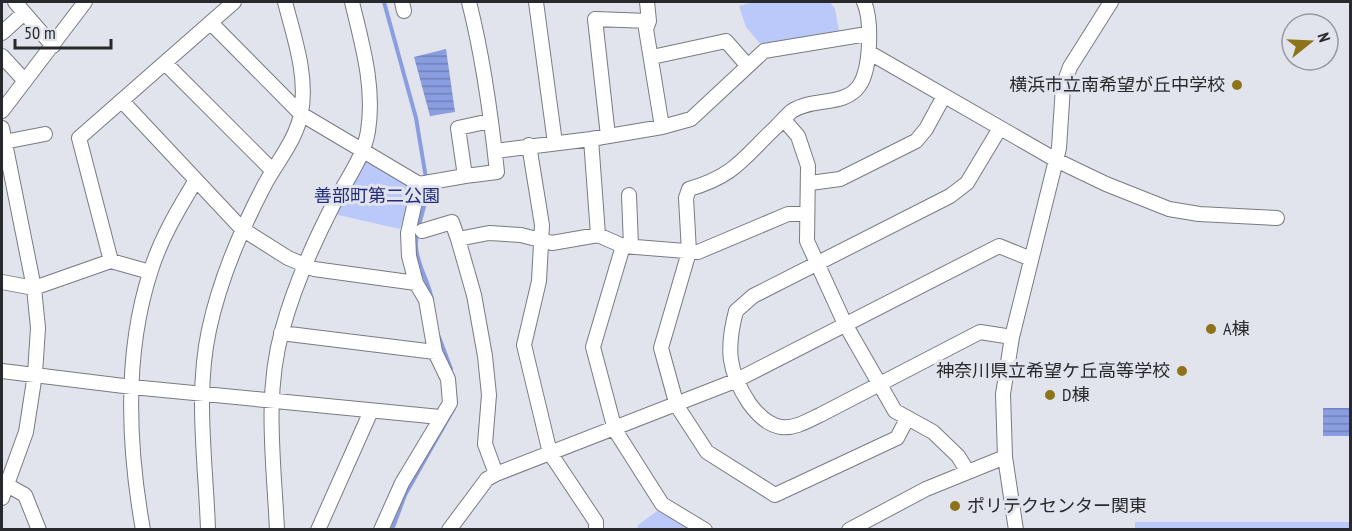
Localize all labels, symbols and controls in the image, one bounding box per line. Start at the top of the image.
scale bar [15,12,111,50]
north arrow [1280,12,1340,72]
text: 50 m [24,21,56,44]
text: N [1313,30,1335,45]
place label: 横浜市立南希望が丘中学校 [1009,73,1225,96]
marker: 横浜市立南希望が丘中学校 [1230,78,1244,92]
park label: 善部町第二公園 [314,184,440,207]
place label: A棟 [1223,317,1250,340]
marker: A棟 [1204,322,1218,336]
place label: 神奈川県立希望ケ丘高等学校 [936,359,1170,382]
marker: 神奈川県立希望ケ丘高等学校 [1175,364,1189,378]
place label: D棟 [1062,383,1089,406]
marker: D棟 [1043,388,1057,402]
place label: ポリテクセンター関東 [967,494,1147,517]
marker: ポリテクセンター関東 [948,499,962,513]

